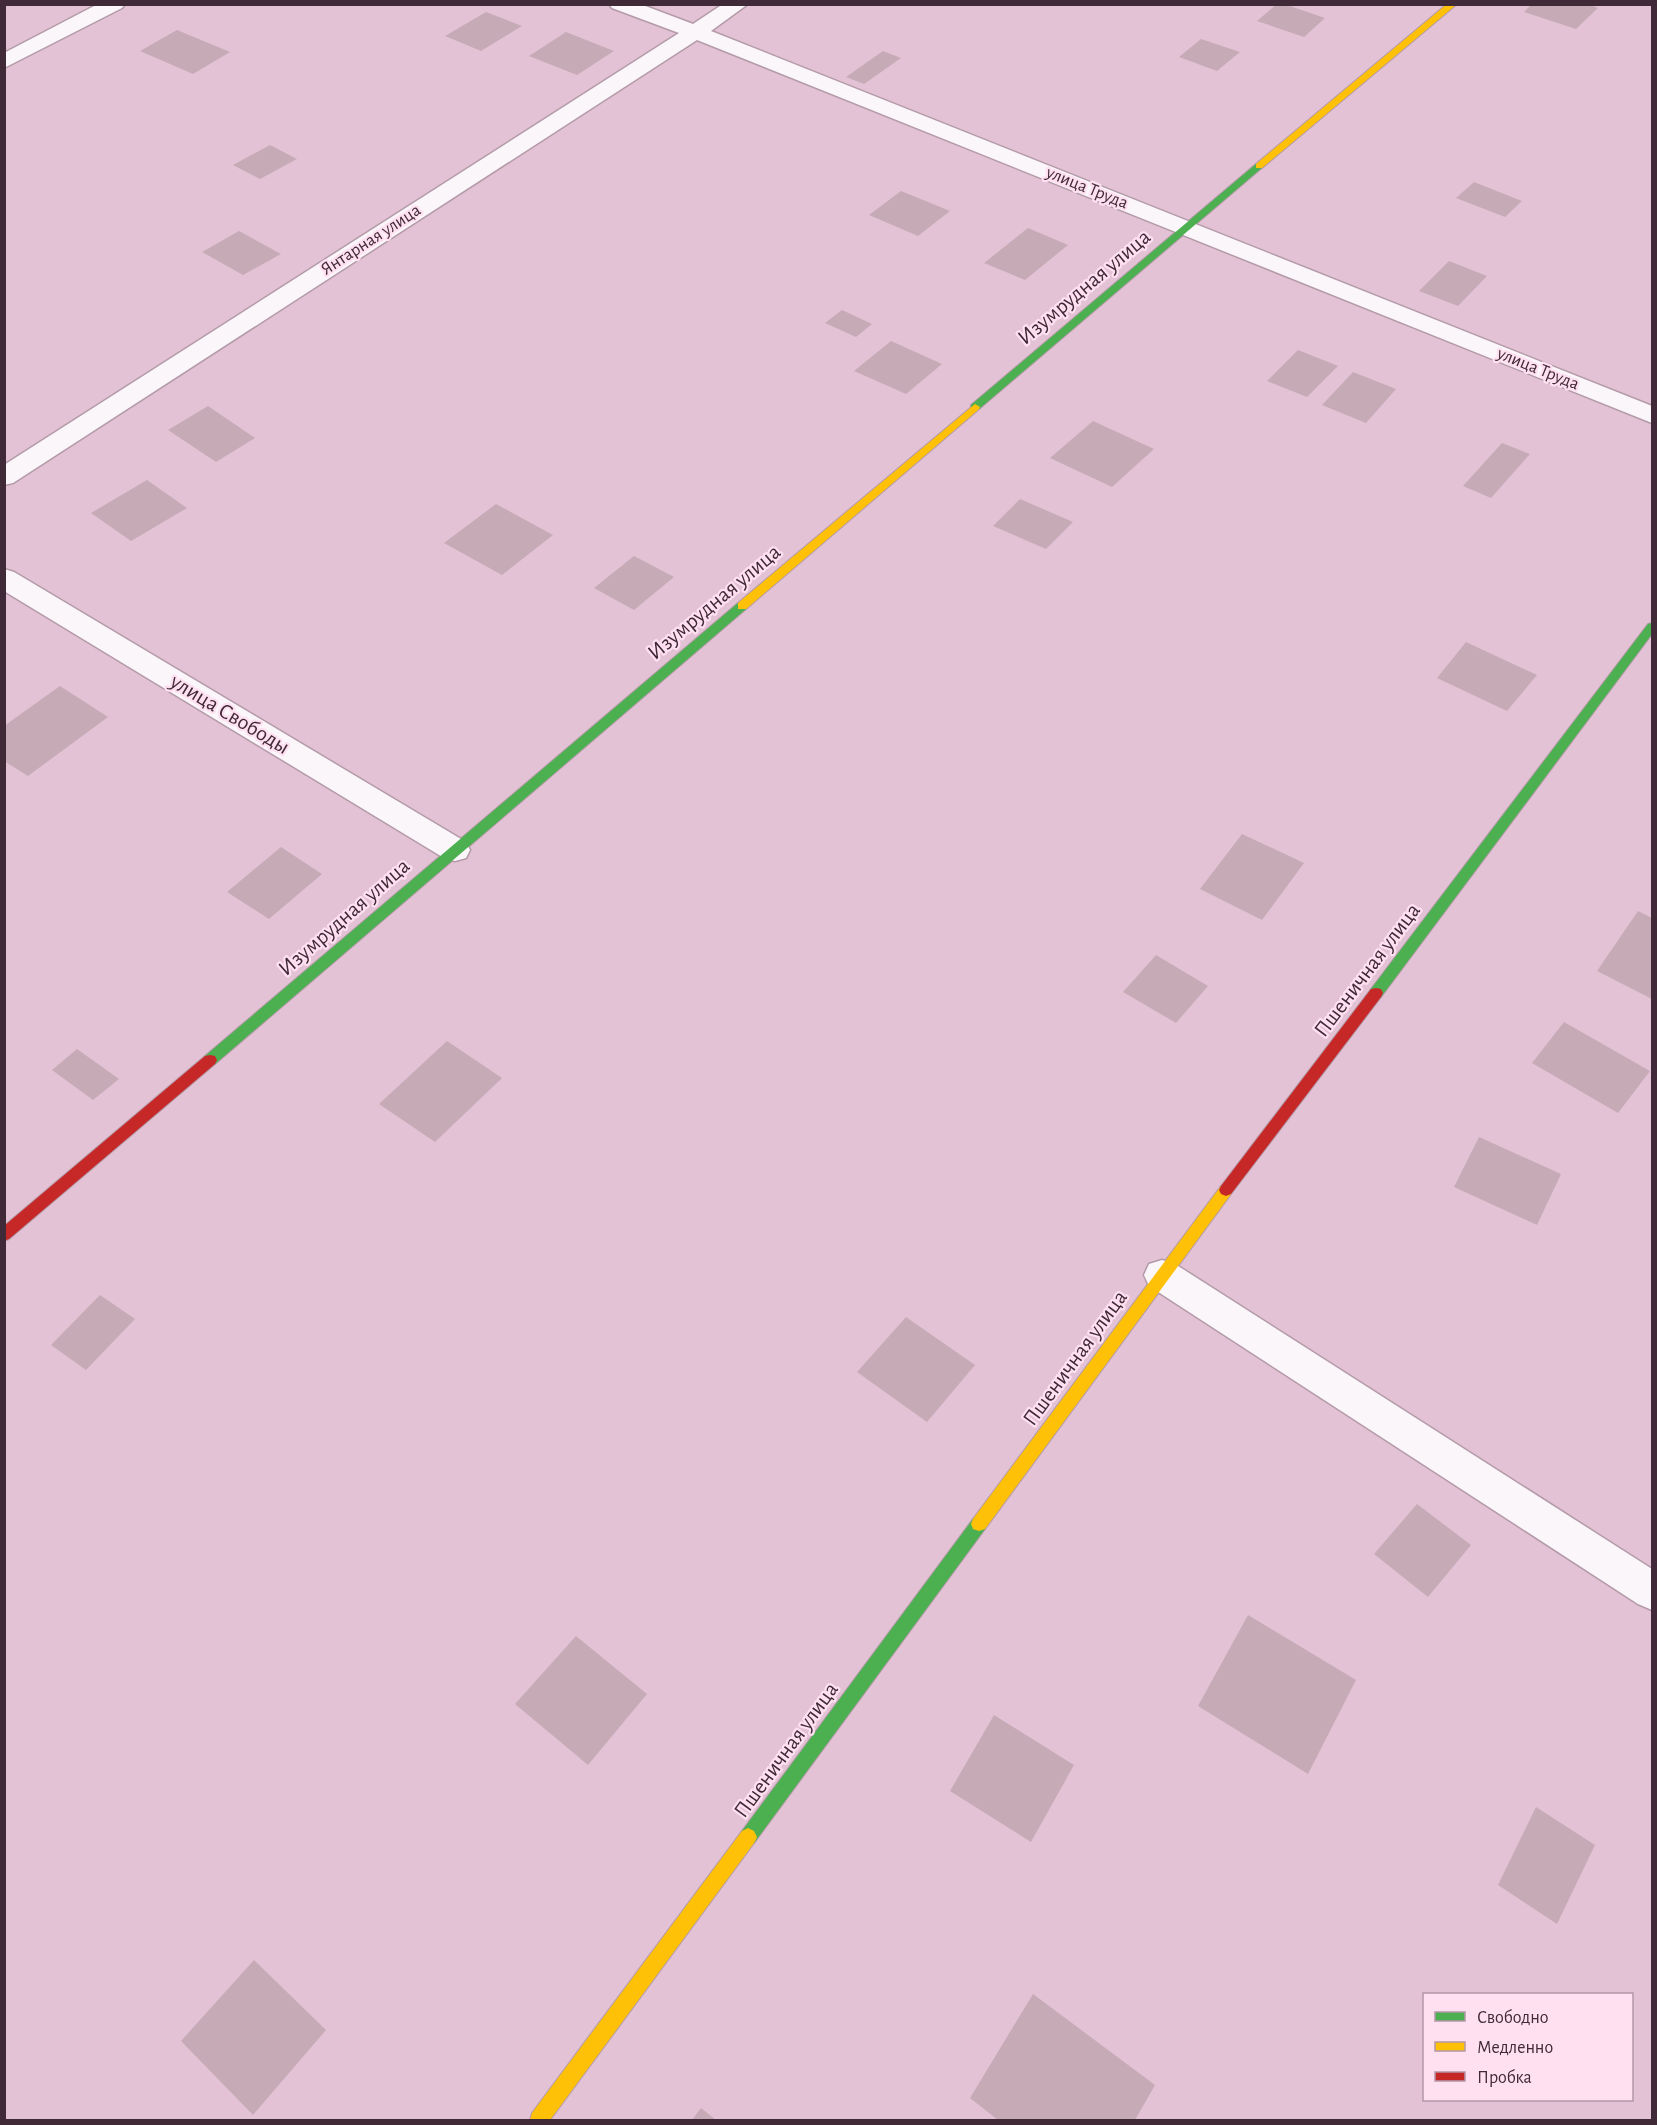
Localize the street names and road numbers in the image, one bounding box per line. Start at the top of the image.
street label: улица Труда [1043,163,1131,213]
street label: Янтарная улица [318,201,424,279]
street label: Изумрудная улица [1013,225,1155,349]
street label: улица Труда [1494,344,1582,394]
street label: Изумрудная улица [643,540,785,664]
street label: улица Свободы [166,669,293,758]
street label: Изумрудная улица [274,854,414,980]
street label: Пшеничная улица [1310,899,1424,1041]
street label: Пшеничная улица [1019,1286,1131,1430]
street label: Пшеничная улица [730,1678,842,1822]

